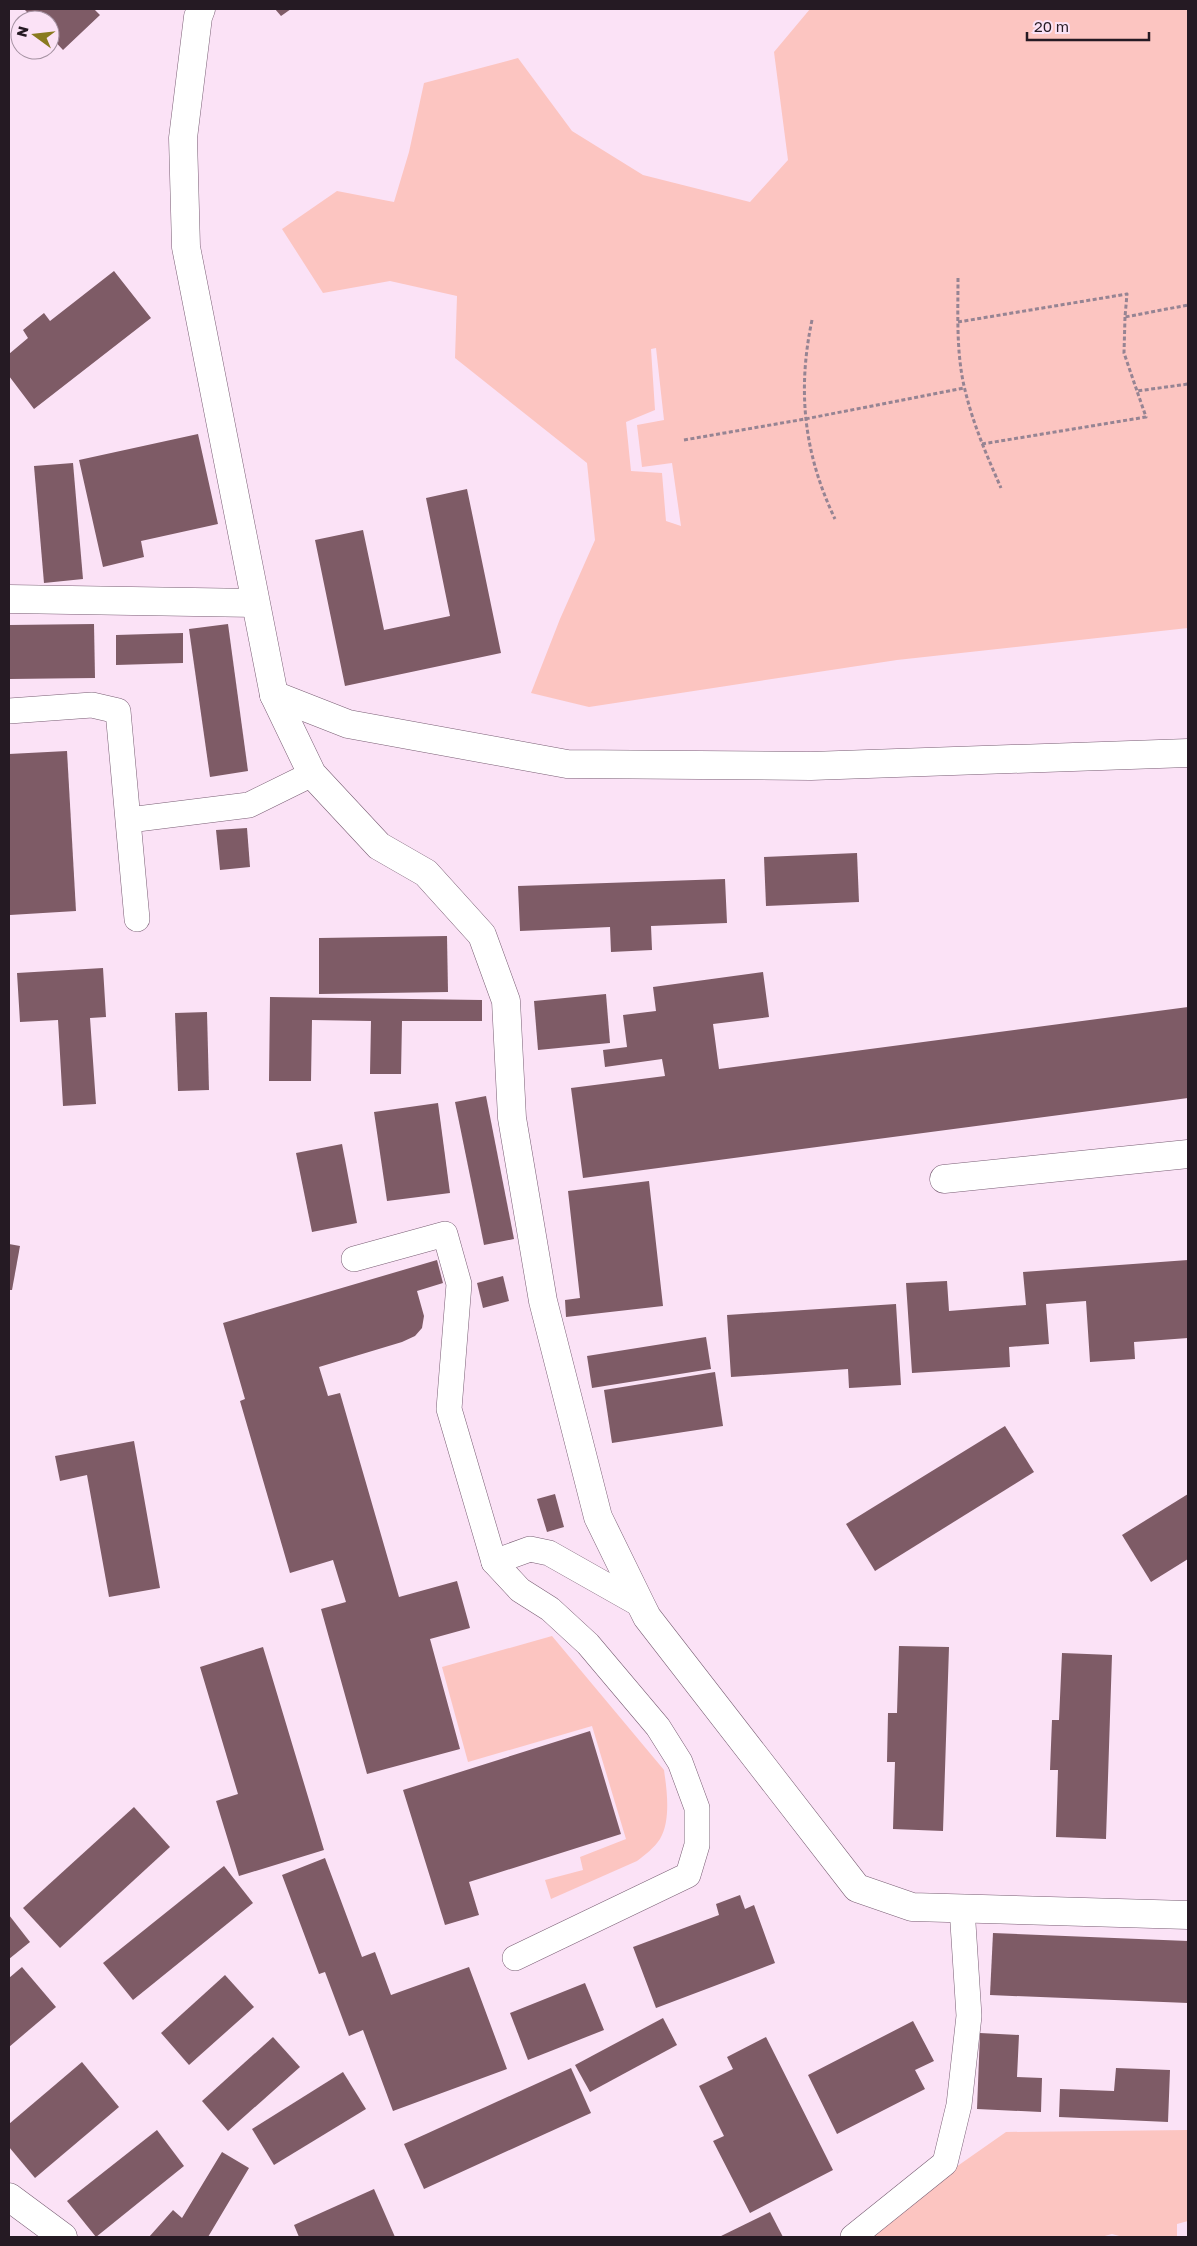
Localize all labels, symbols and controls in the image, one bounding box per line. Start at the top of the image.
north arrow [10,10,60,60]
scale bar [1027,10,1150,42]
text: 20 m [1034,17,1069,35]
text: N [12,24,32,39]

